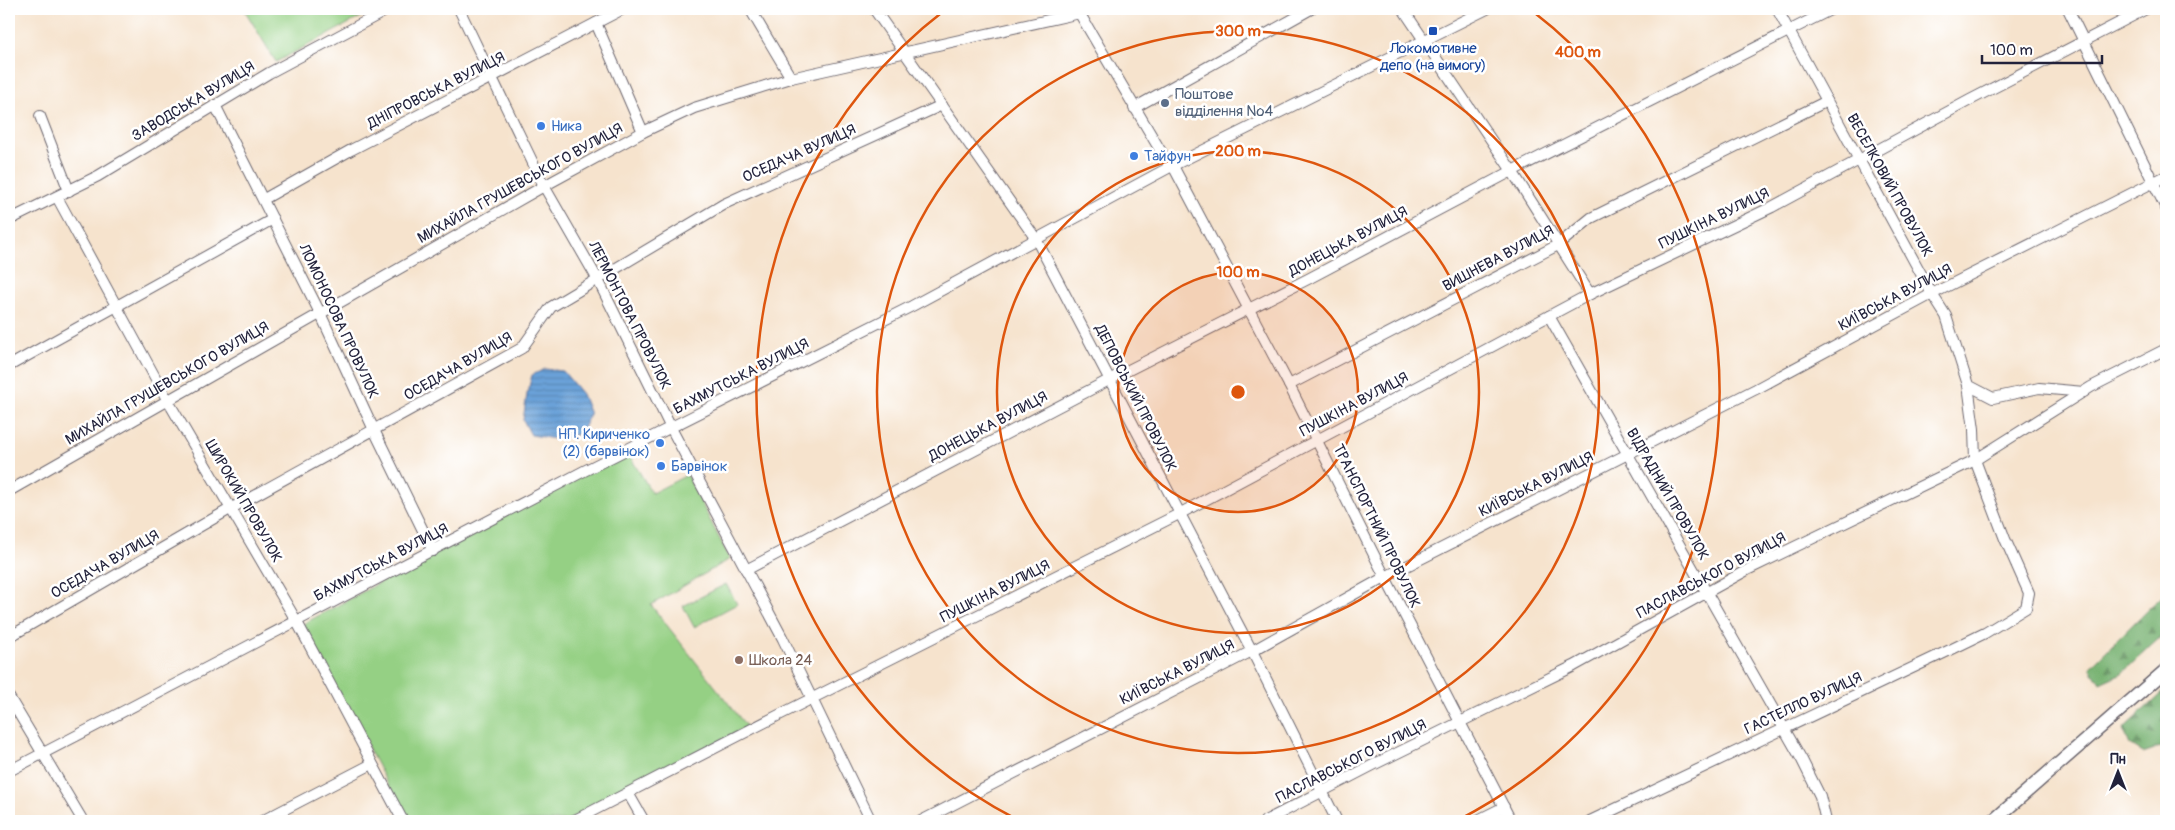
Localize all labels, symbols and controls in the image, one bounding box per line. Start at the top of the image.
text: 300 m [1215,22,1261,41]
marker: Локомотивне депо (на вимогу) [1427,25,1439,37]
scale bar [1982,32,2102,64]
place label: Локомотивне депо (на вимогу) [1380,39,1486,75]
text: 100 m [1990,41,2033,60]
text: 400 m [1555,43,1601,62]
street label: ДНІПРОВСЬКА ВУЛИЦЯ [363,47,508,134]
street label: ЗАВОДСЬКА ВУЛИЦЯ [128,57,258,146]
place label: Поштове відділення №4 [1175,85,1273,121]
marker: Поштове відділення №4 [1159,97,1171,109]
street label: ВЕСЕЛКОВИЙ ПРОВУЛОК [1842,110,1937,260]
place label: Ника [551,117,582,136]
street label: МИХАЙЛА ГРУШЕВСЬКОГО ВУЛИЦЯ [414,119,626,248]
marker: Ника [535,120,547,132]
street label: ОСЕДАЧА ВУЛИЦЯ [740,120,859,187]
text: 200 m [1215,142,1261,161]
place label: Тайфун [1144,147,1191,166]
marker: Тайфун [1128,150,1140,162]
street label: ПУШКІНА ВУЛИЦЯ [1656,184,1773,253]
street label: ДОНЕЦЬКА ВУЛИЦЯ [1285,202,1411,281]
street label: ВИШНЕВА ВУЛИЦЯ [1439,221,1557,296]
street label: ЛЕРМОНТОВА ПРОВУЛОК [583,237,675,393]
street label: ЛОМОНОСОВА ПРОВУЛОК [294,240,383,402]
street label: КИЇВСЬКА ВУЛИЦЯ [1835,259,1955,335]
text: 100 m [1217,263,1259,282]
street label: МИХАЙЛА ГРУШЕВСЬКОГО ВУЛИЦЯ [62,317,272,450]
street label: ДЕПОВСЬКИЙ ПРОВУЛОК [1090,321,1181,475]
street label: ОСЕДАЧА ВУЛИЦЯ [401,328,516,405]
street label: БАХМУТСЬКА ВУЛИЦЯ [670,334,812,419]
street label: ПУШКІНА ВУЛИЦЯ [1297,368,1412,441]
centre of rings [1229,383,1247,401]
street label: ДОНЕЦЬКА ВУЛИЦЯ [925,387,1051,466]
place label: НП. Кириченко (2) (барвінок) [558,425,650,461]
street label: ВІДРАДНИЙ ПРОВУЛОК [1622,425,1713,564]
street label: ШИРОКИЙ ПРОВУЛОК [201,436,286,566]
marker: НП. Кириченко (2) (барвінок) [654,437,666,449]
street label: ТРАНСПОРТНИЙ ПРОВУЛОК [1329,441,1425,611]
street label: КИЇВСЬКА ВУЛИЦЯ [1476,447,1597,522]
place label: Барвінок [671,457,728,476]
marker: Барвінок [655,460,667,472]
street label: БАХМУТСЬКА ВУЛИЦЯ [311,519,452,606]
street label: ОСЕДАЧА ВУЛИЦЯ [48,526,163,603]
street label: ПАСЛАВСЬКОГО ВУЛИЦЯ [1633,528,1789,623]
street label: ПУШКІНА ВУЛИЦЯ [937,556,1053,627]
street label: КИЇВСЬКА ВУЛИЦЯ [1117,635,1238,710]
place label: Школа 24 [749,651,813,670]
marker: Школа 24 [733,654,745,666]
street label: ГАСТЕЛЛО ВУЛИЦЯ [1741,668,1865,739]
street label: ПАСЛАВСЬКОГО ВУЛИЦЯ [1273,715,1430,808]
north arrow [2092,748,2142,798]
text: Пн [2110,751,2126,768]

